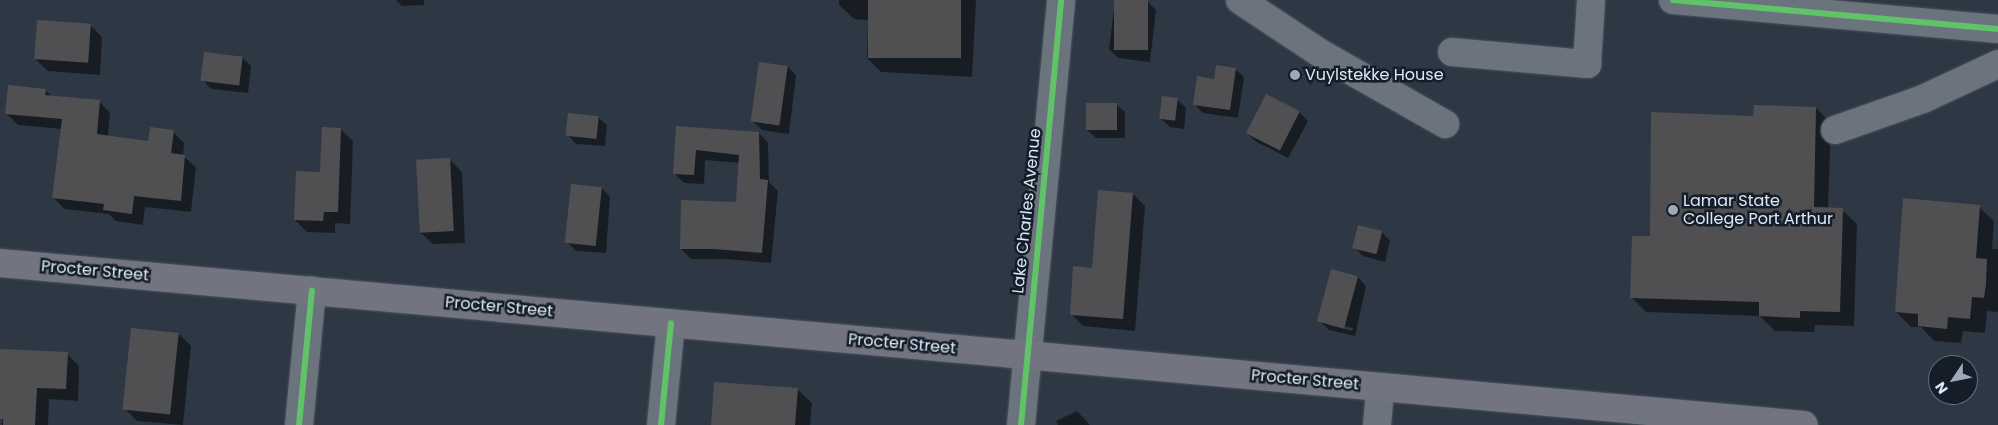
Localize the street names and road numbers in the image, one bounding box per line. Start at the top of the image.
street label: Lake Charles Avenue [1009,127,1045,295]
street label: Procter Street [40,257,150,285]
street label: Procter Street [444,293,554,321]
street label: Procter Street [847,330,957,358]
street label: Procter Street [1250,366,1360,394]

